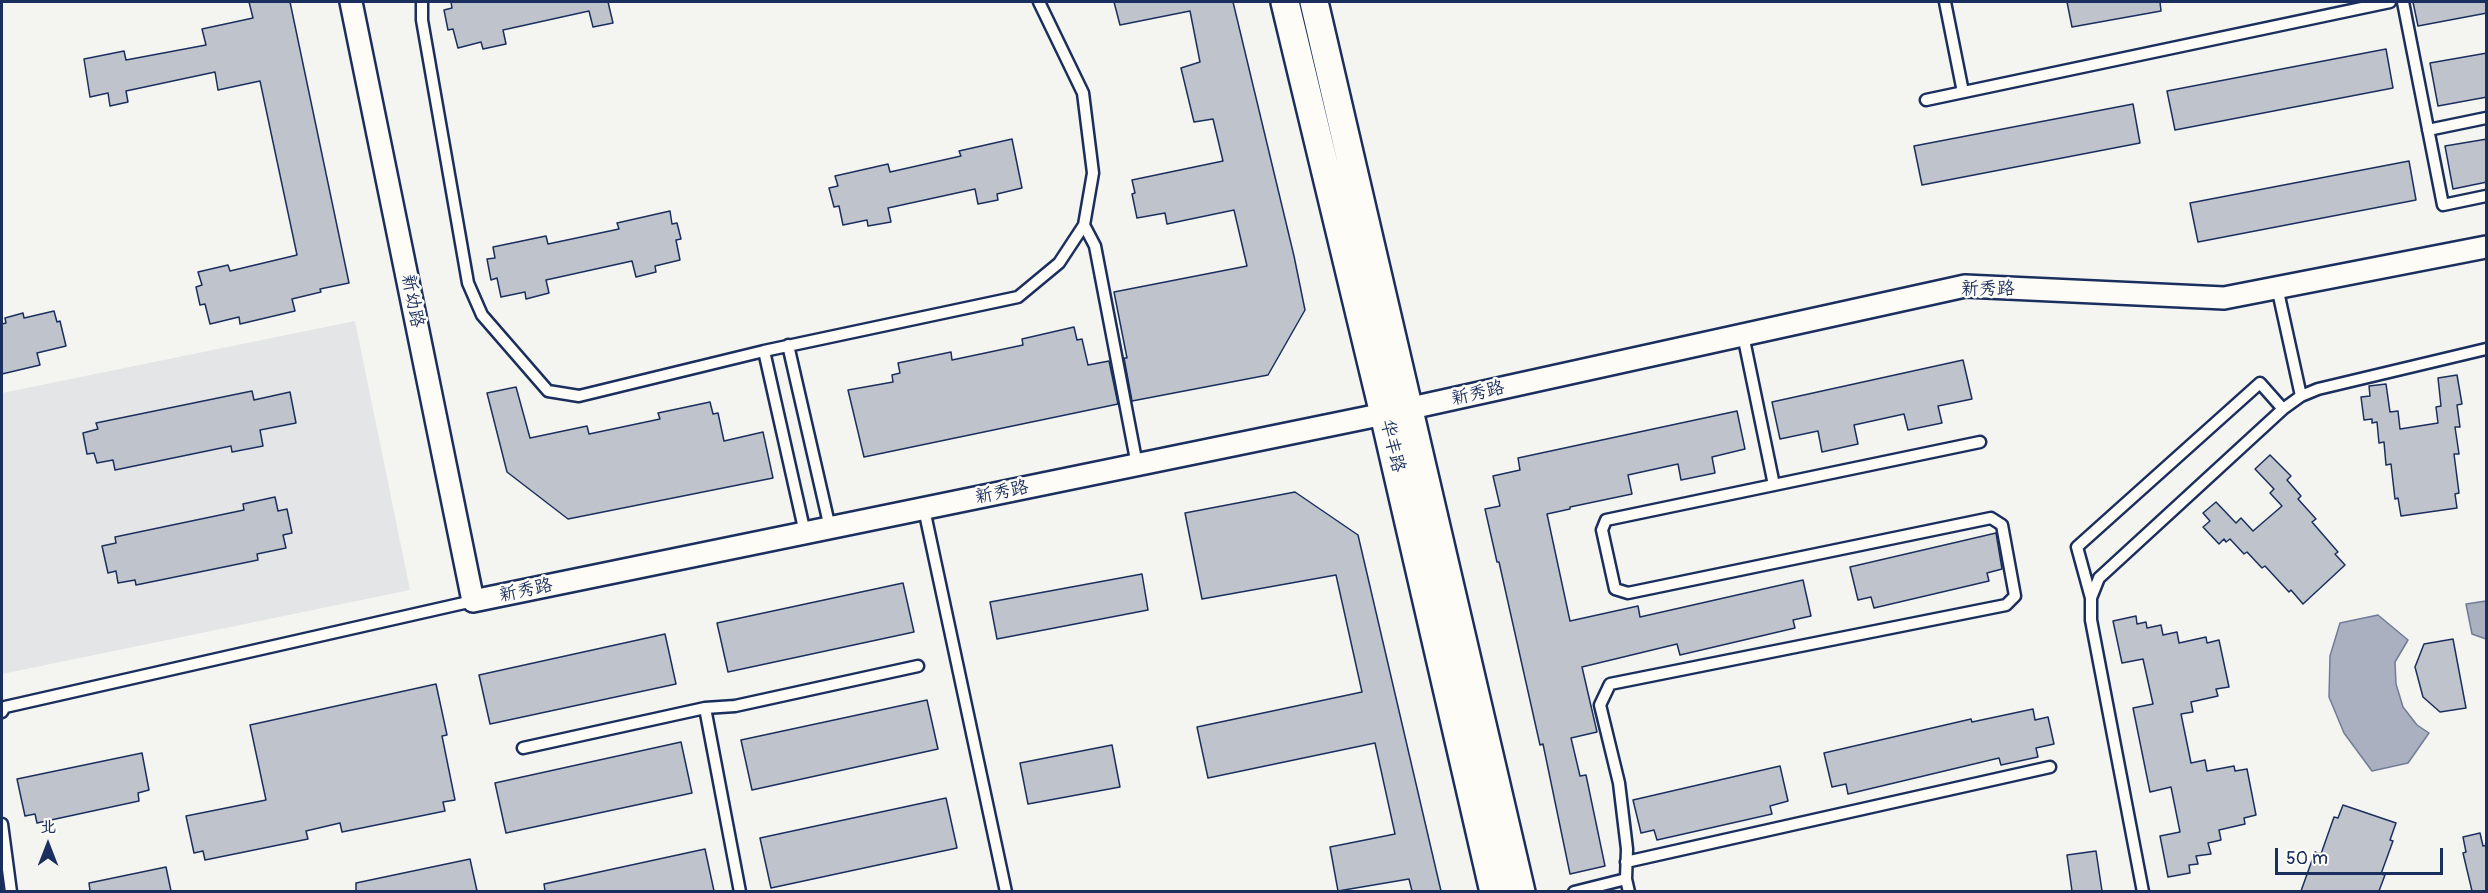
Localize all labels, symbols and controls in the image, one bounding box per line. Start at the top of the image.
street label: 新幼路 [396,272,428,330]
street label: 新秀路 [1961,278,2015,300]
street label: 新秀路 [1449,377,1507,411]
street label: 华丰路 [1375,417,1409,475]
street label: 新秀路 [973,477,1031,509]
street label: 新秀路 [497,575,555,607]
north arrow [18,815,78,875]
text: 北 [40,817,56,837]
scale bar [2278,836,2446,874]
text: 50 m [2286,847,2328,870]

